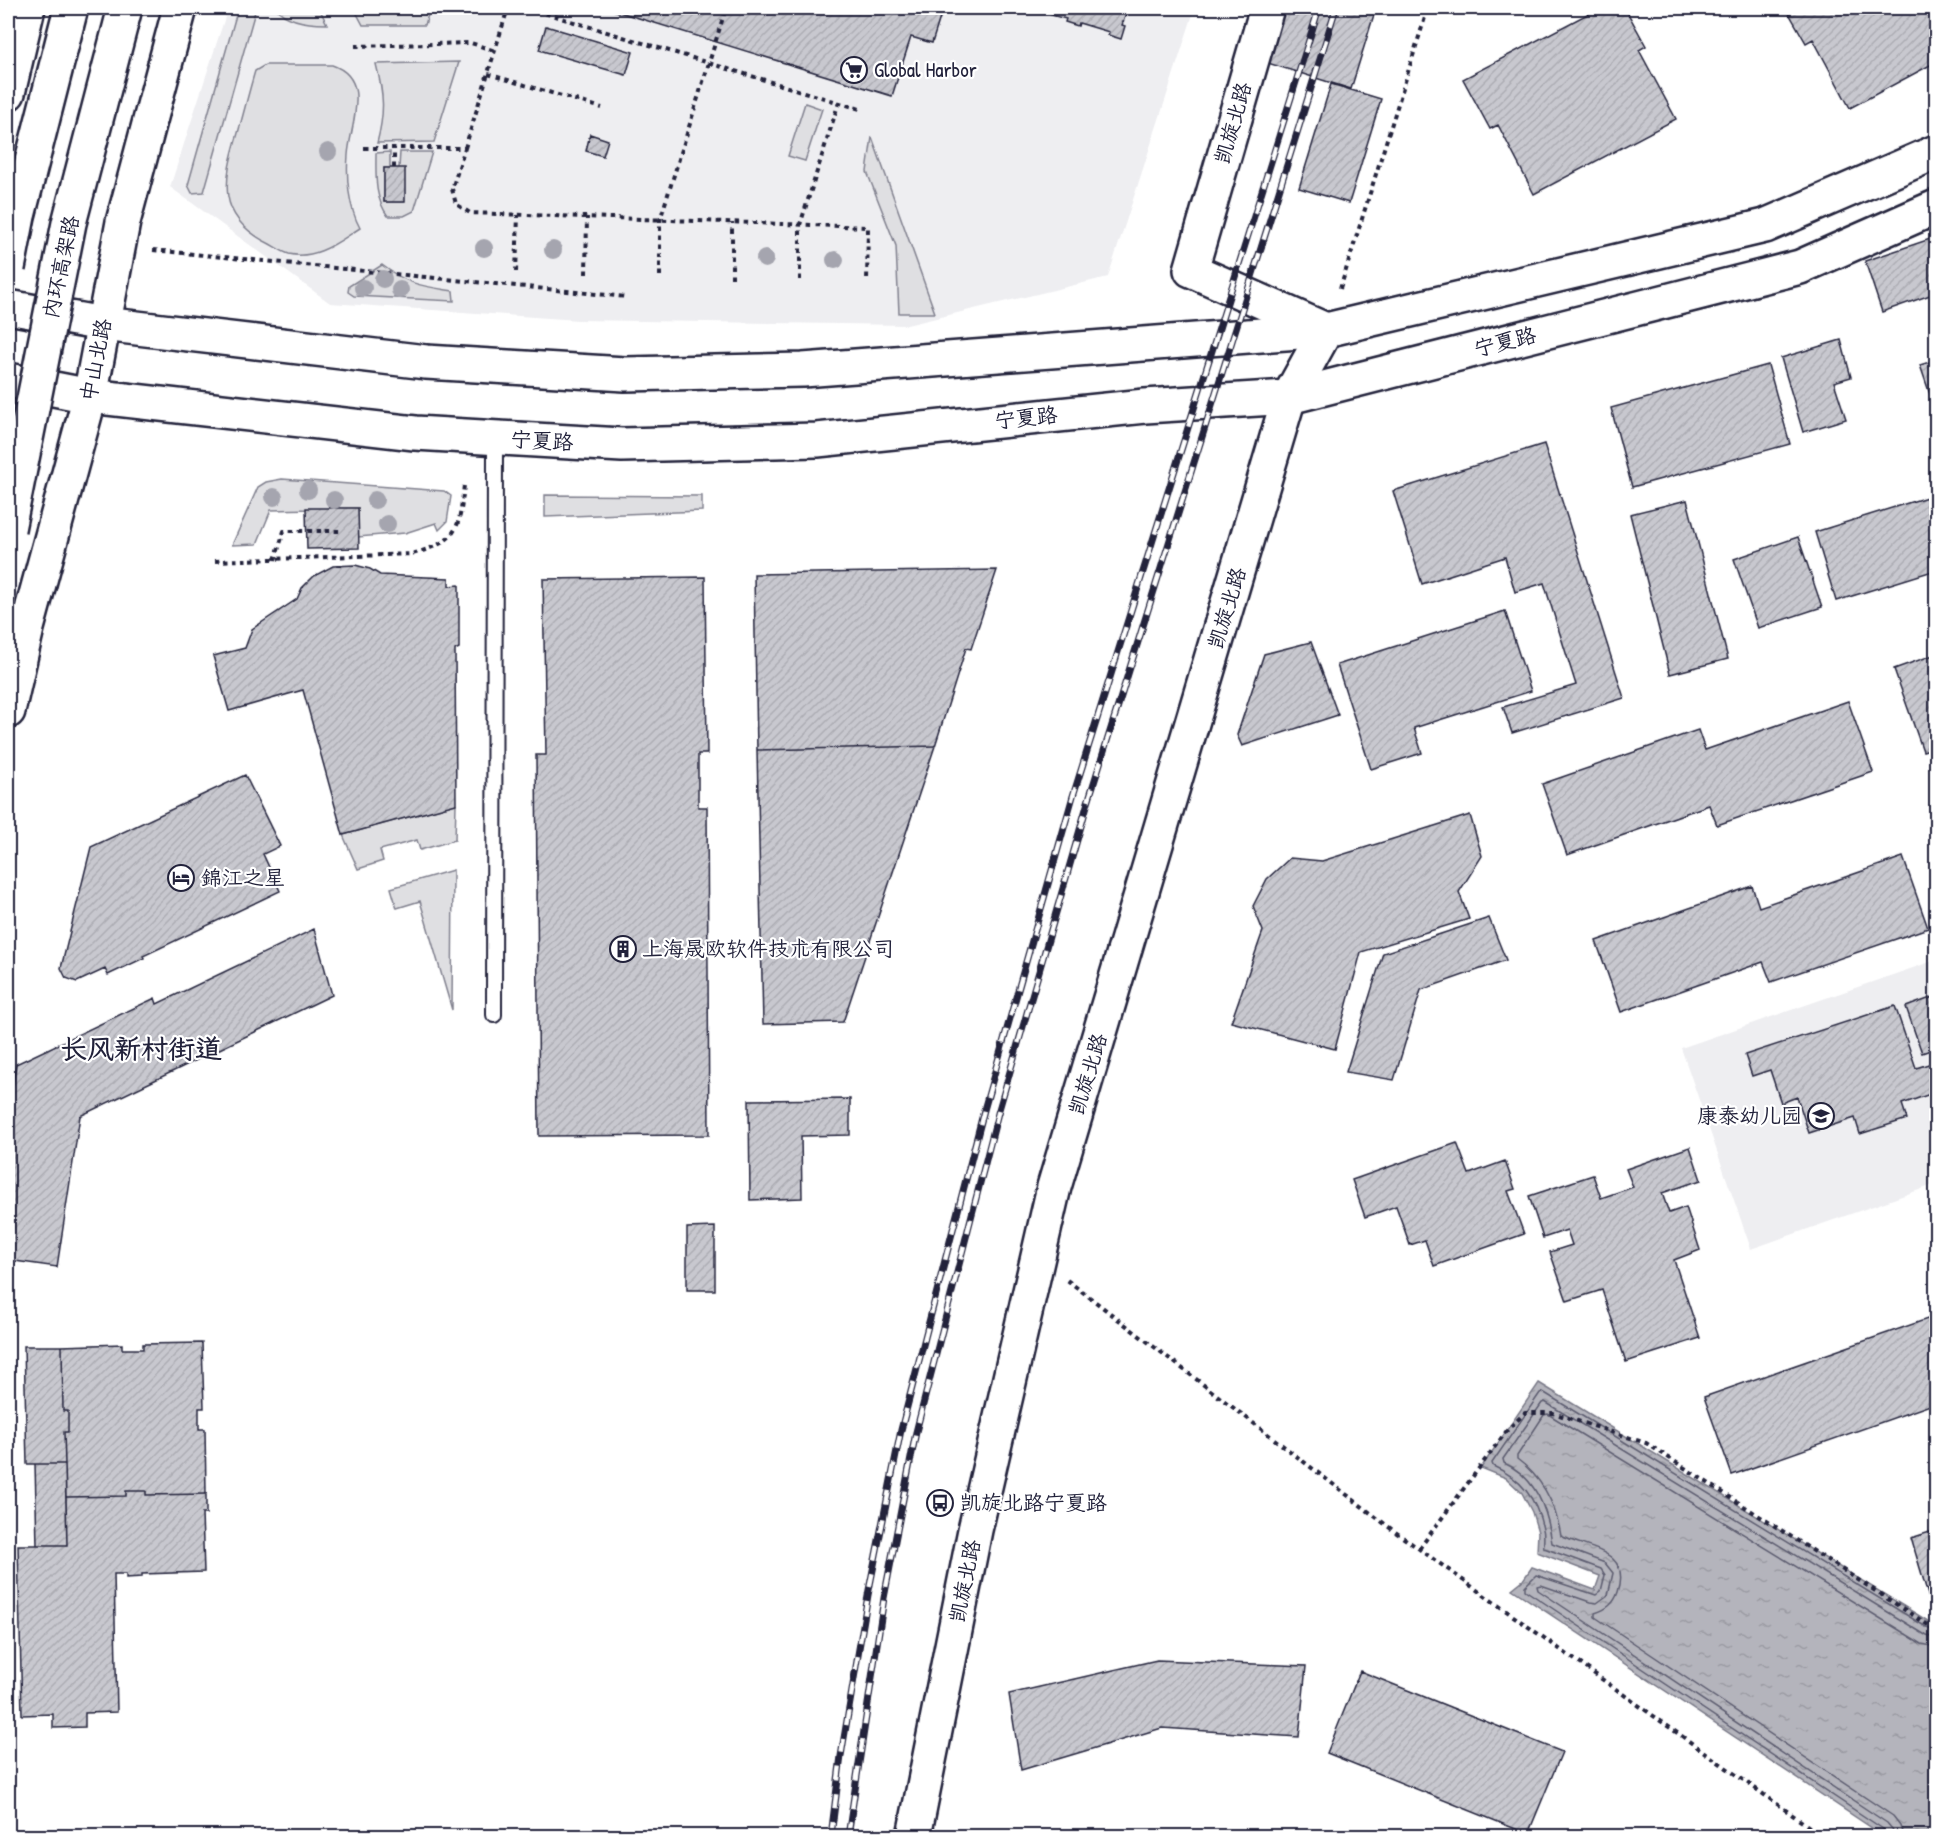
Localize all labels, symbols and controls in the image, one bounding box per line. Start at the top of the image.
supermarket icon: Global Harbor [839,55,869,85]
place label: Global Harbor [874,55,977,84]
street label: 凯旋北路 [1207,78,1258,167]
street label: 内环高架路 [35,213,86,321]
street label: 中山北路 [73,316,118,404]
street label: 宁夏路 [1471,320,1539,363]
street label: 宁夏路 [993,400,1059,435]
street label: 宁夏路 [510,424,574,457]
street label: 凯旋北路 [1200,563,1253,652]
hotel icon: 錦江之星 [166,863,196,893]
place label: 錦江之星 [201,863,285,892]
building icon: 上海晟欧软件技术有限公司 [608,934,638,964]
place label: 上海晟欧软件技术有限公司 [642,934,894,963]
street label: 凯旋北路 [1061,1029,1114,1118]
district label: 长风新村街道 [60,1030,222,1066]
place label: 康泰幼儿园 [1697,1101,1802,1130]
school or university icon: 康泰幼儿园 [1806,1101,1836,1131]
bus stop icon: 凯旋北路宁夏路 [925,1488,955,1518]
place label: 凯旋北路宁夏路 [960,1488,1107,1517]
street label: 凯旋北路 [942,1537,987,1625]

